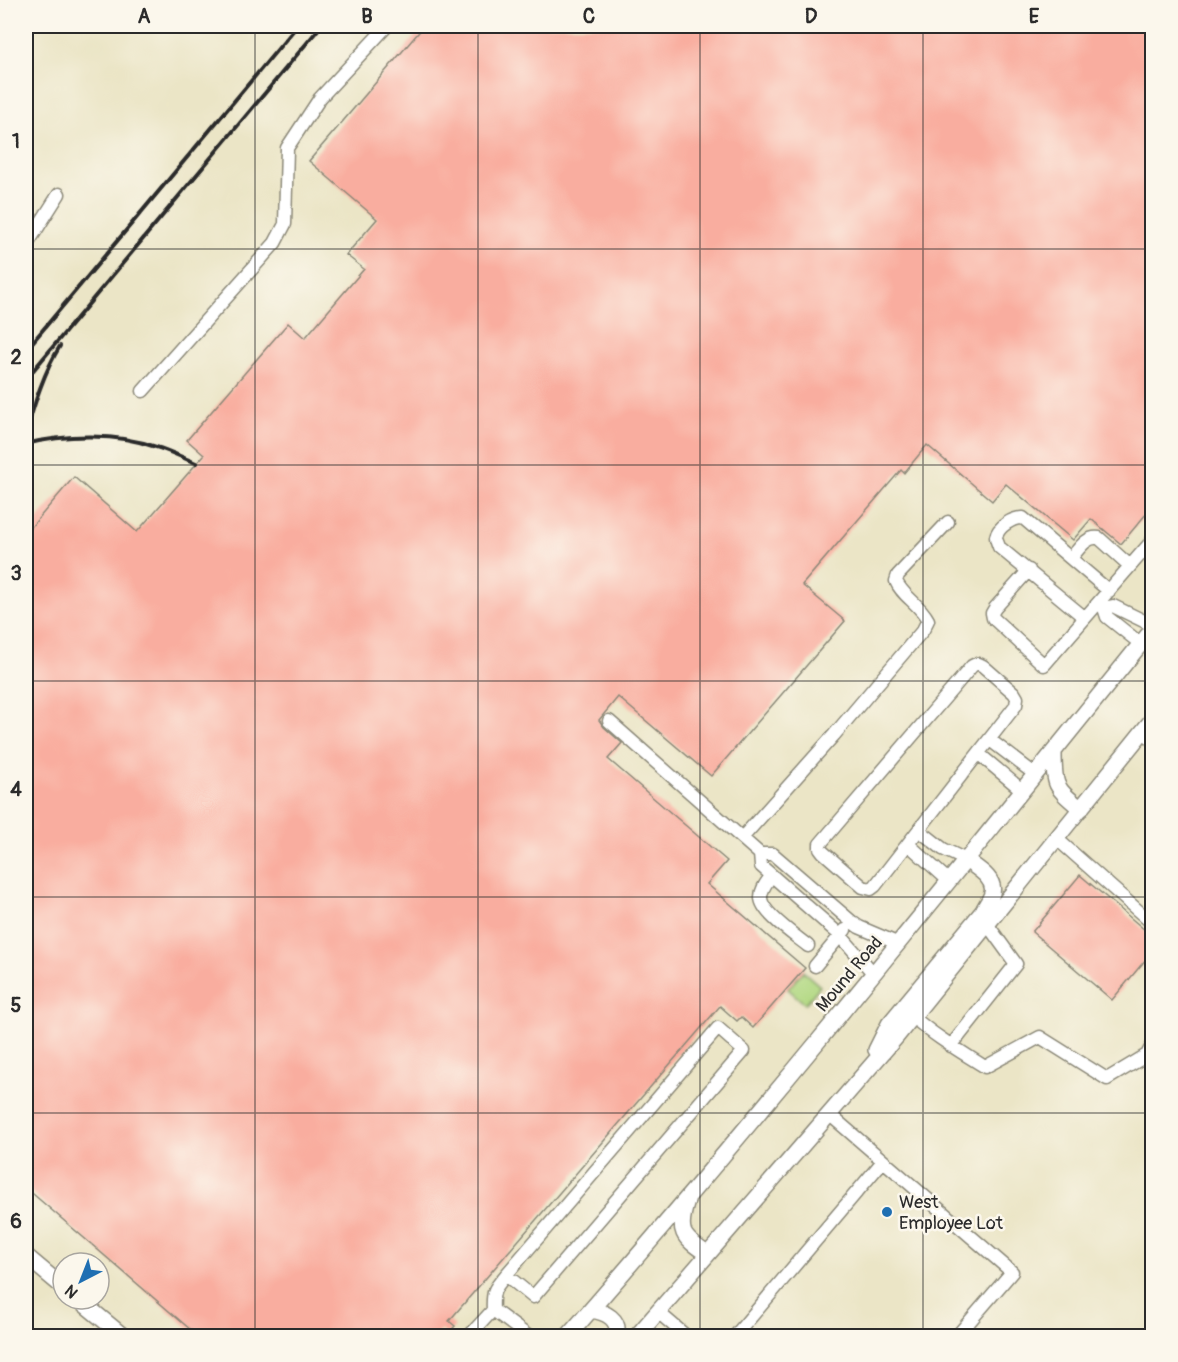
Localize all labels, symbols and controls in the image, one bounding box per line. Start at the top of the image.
text: A [138,4,151,29]
text: B [361,4,373,29]
text: C [583,4,595,29]
text: D [805,4,818,29]
text: E [1029,4,1040,29]
text: 1 [12,129,20,154]
text: 2 [10,345,22,370]
text: 3 [10,561,22,586]
text: 4 [10,777,22,802]
street label: Mound Road [811,932,888,1017]
text: 5 [11,993,22,1018]
place label: West Employee Lot [899,1191,1004,1235]
marker: West Employee Lot [880,1205,894,1219]
text: 6 [10,1209,22,1234]
north arrow [51,1251,111,1311]
text: N [61,1280,82,1302]

